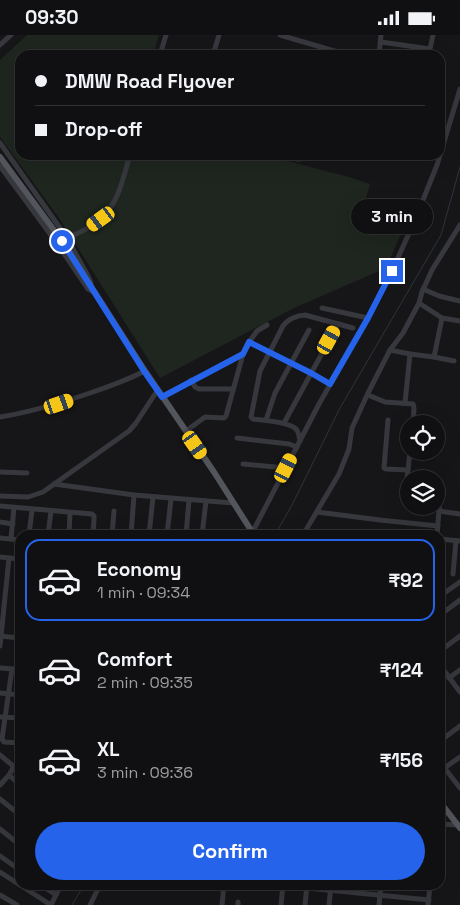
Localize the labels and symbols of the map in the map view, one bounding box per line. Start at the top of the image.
callout: 3 min [351,199,433,233]
car [84,204,117,234]
route start [51,230,73,252]
route end [381,260,403,282]
car [315,323,342,357]
car [42,392,75,416]
car [180,428,209,462]
car [272,451,299,485]

